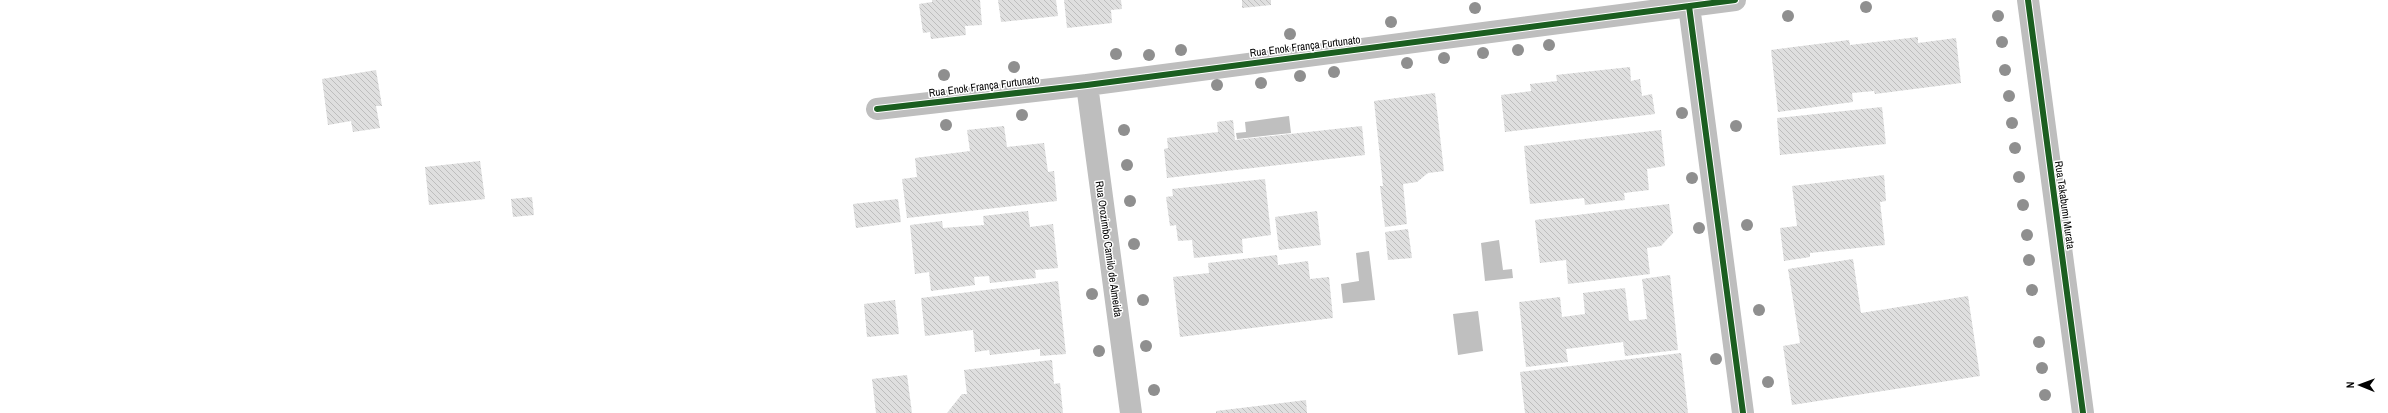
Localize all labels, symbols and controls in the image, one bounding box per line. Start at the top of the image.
street label: Rua Enok França Furtunato [1249,32,1361,60]
street label: Rua Enok França Furtunato [928,72,1040,100]
street label: Rua Takabumi Murata [2052,160,2078,250]
street label: Rua Orozimbo Camilo de Almeida [1093,180,1125,318]
north arrow [2340,365,2380,405]
text: N [2343,381,2357,388]

